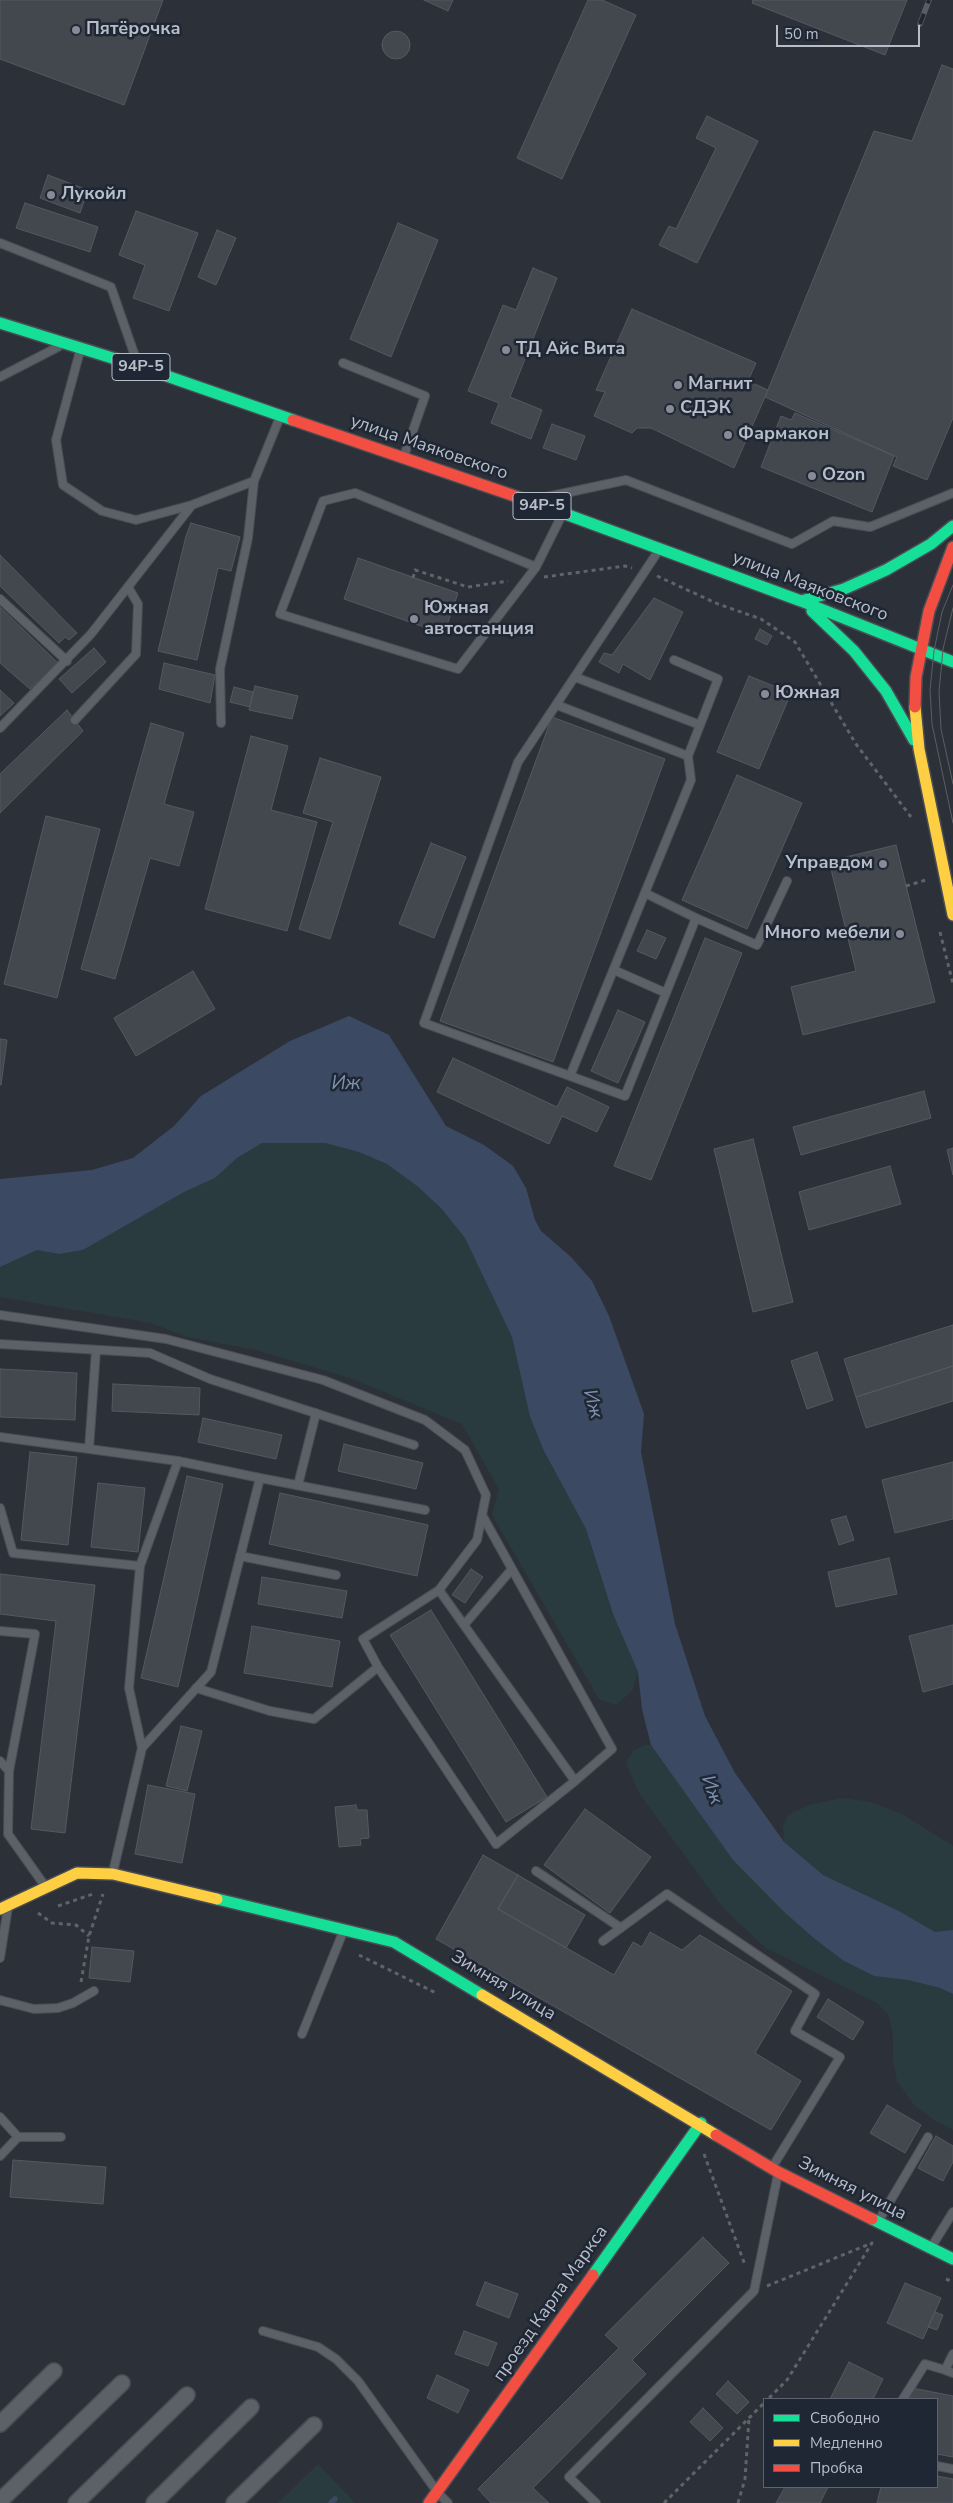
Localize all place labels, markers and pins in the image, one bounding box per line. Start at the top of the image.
place label: Пятёрочка [86,19,180,41]
marker: Пятёрочка [70,24,82,36]
place label: Лукойл [61,184,127,206]
marker: Лукойл [45,189,57,201]
place label: ТД Айс Вита [516,339,625,361]
marker: ТД Айс Вита [500,344,512,356]
place label: Магнит [688,374,752,396]
marker: Магнит [672,379,684,391]
place label: СДЭК [680,398,731,420]
marker: СДЭК [664,403,676,415]
place label: Фармакон [738,424,829,446]
marker: Фармакон [722,429,734,441]
place label: Ozon [822,465,865,487]
marker: Ozon [806,470,818,482]
place label: Южная автостанция [424,598,534,640]
marker: Южная автостанция [408,613,420,625]
place label: Южная [775,683,840,705]
marker: Южная [759,688,771,700]
place label: Управдом [786,853,873,875]
marker: Управдом [877,858,889,870]
place label: Много мебели [765,923,890,945]
marker: Много мебели [894,928,906,940]

